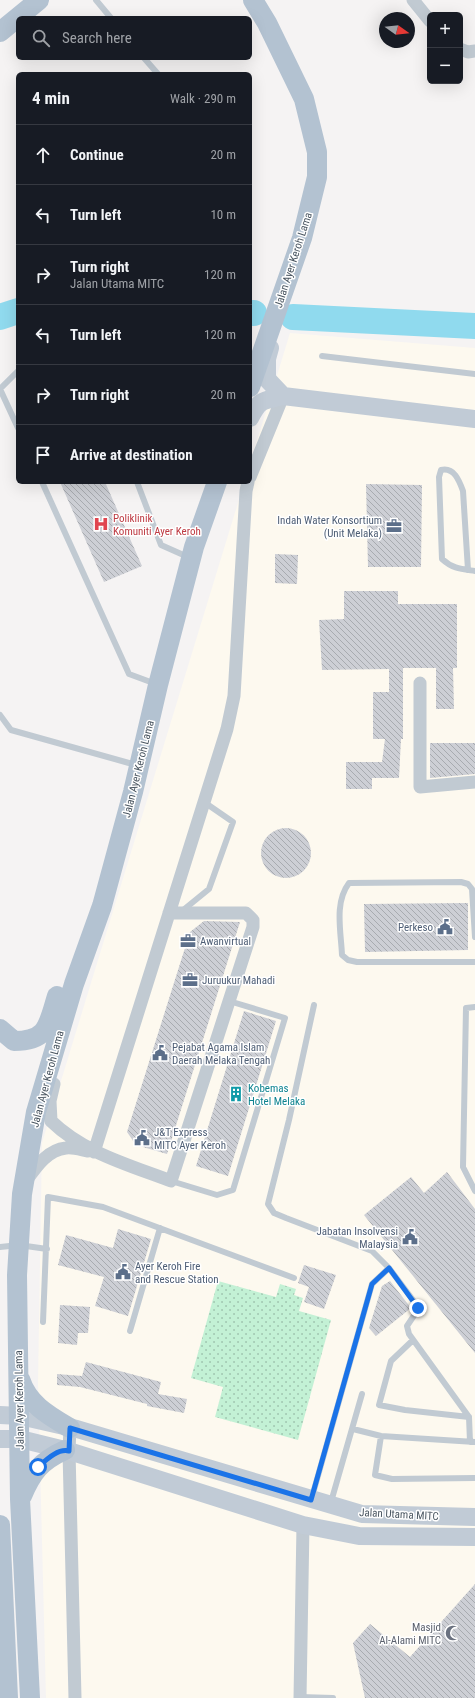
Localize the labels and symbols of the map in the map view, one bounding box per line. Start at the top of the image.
north arrow [379,12,415,48]
street label: Jalan Ayer Keroh Lama [272,211,315,309]
place label: Poliklinik Komuniti Ayer Keroh [113,512,201,538]
place label: Indah Water Konsortium (Unit Melaka) [277,514,382,540]
hospital icon: Poliklinik Komuniti Ayer Keroh [92,515,110,533]
office icon: Indah Water Konsortium (Unit Melaka) [385,517,403,535]
street label: Jalan Ayer Keroh Lama [120,719,157,819]
public building icon: Perkeso [436,918,454,936]
place label: Perkeso [398,921,433,934]
office icon: Awanvirtual [179,932,197,950]
place label: Awanvirtual [200,935,251,948]
office icon: Juruukur Mahadi [181,971,199,989]
place label: Juruukur Mahadi [202,974,275,987]
street label: Jalan Ayer Keroh Lama [28,1029,67,1129]
place label: Pejabat Agama Islam Daerah Melaka Tengah [172,1041,270,1067]
public building icon: Pejabat Agama Islam Daerah Melaka Tengah [151,1044,169,1062]
place label: Kobemas Hotel Melaka [248,1082,305,1108]
building icon: Kobemas Hotel Melaka [227,1085,245,1103]
place label: J&T Express MITC Ayer Keroh [154,1126,226,1152]
public building icon: J&T Express MITC Ayer Keroh [133,1129,151,1147]
place label: Jabatan Insolvensi Malaysia [317,1225,398,1251]
public building icon: Jabatan Insolvensi Malaysia [401,1228,419,1246]
place label: Ayer Keroh Fire and Rescue Station [135,1260,219,1286]
public building icon: Ayer Keroh Fire and Rescue Station [114,1263,132,1281]
route end [409,1299,427,1317]
street label: Jalan Ayer Keroh Lama [12,1350,27,1450]
route start [29,1458,47,1476]
street label: Jalan Utama MITC [359,1506,439,1523]
place label: Masjid Al-Alami MITC [379,1621,441,1647]
mosque icon: Masjid Al-Alami MITC [444,1624,462,1642]

